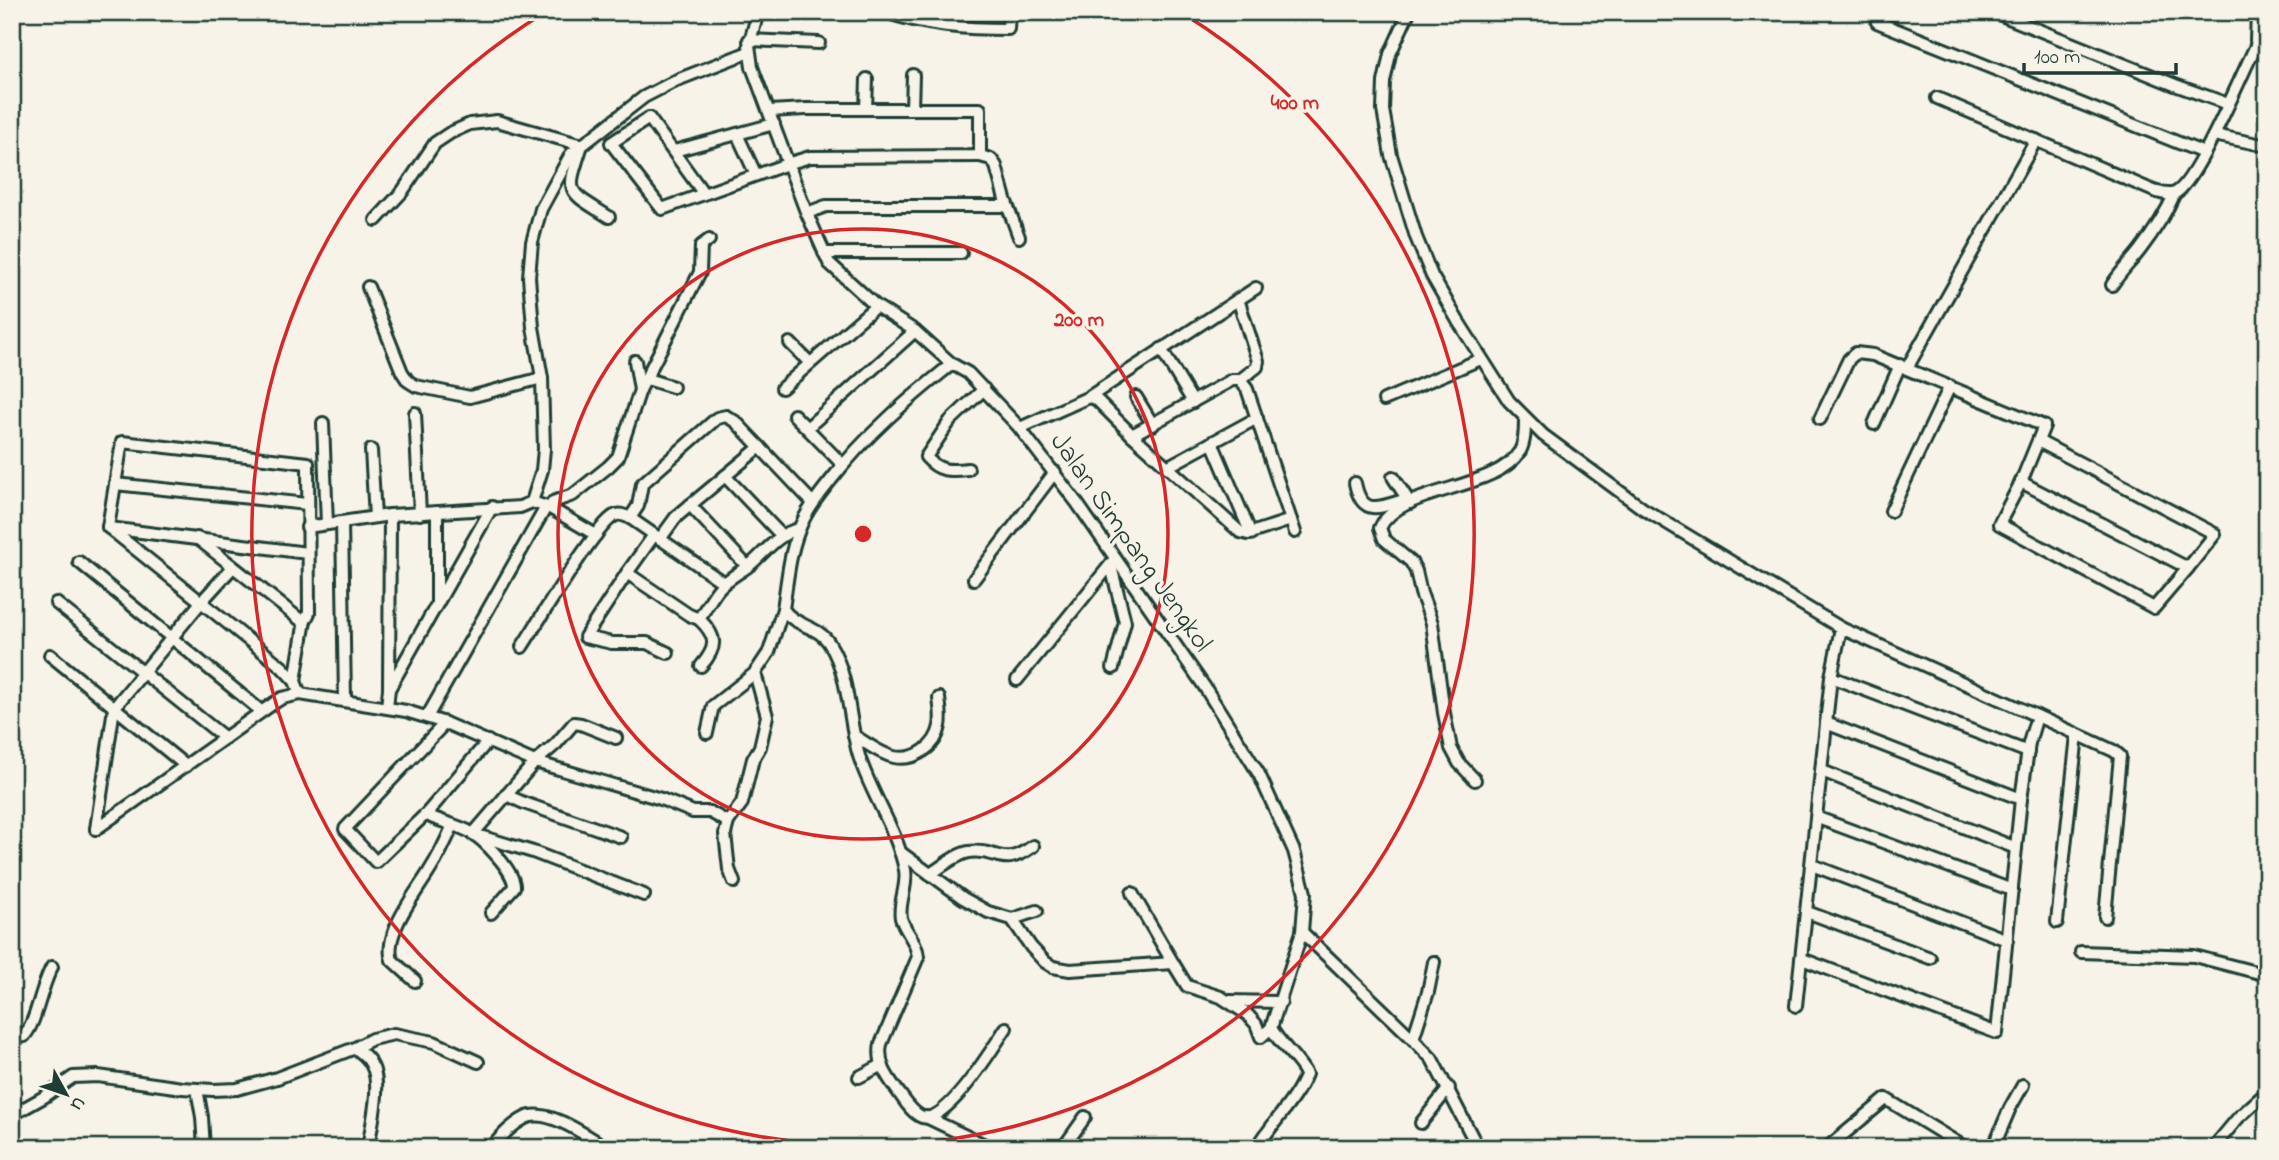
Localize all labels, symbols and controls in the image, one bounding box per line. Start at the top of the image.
scale bar [2024,32,2176,76]
text: 100 m [2034,43,2080,73]
text: 400 m [1271,89,1319,119]
text: 200 m [1053,306,1104,336]
street label: Jalan Simpang Jengkol [1039,425,1221,661]
centre of rings [851,522,875,546]
north arrow [32,1058,102,1128]
text: U [63,1090,91,1117]

